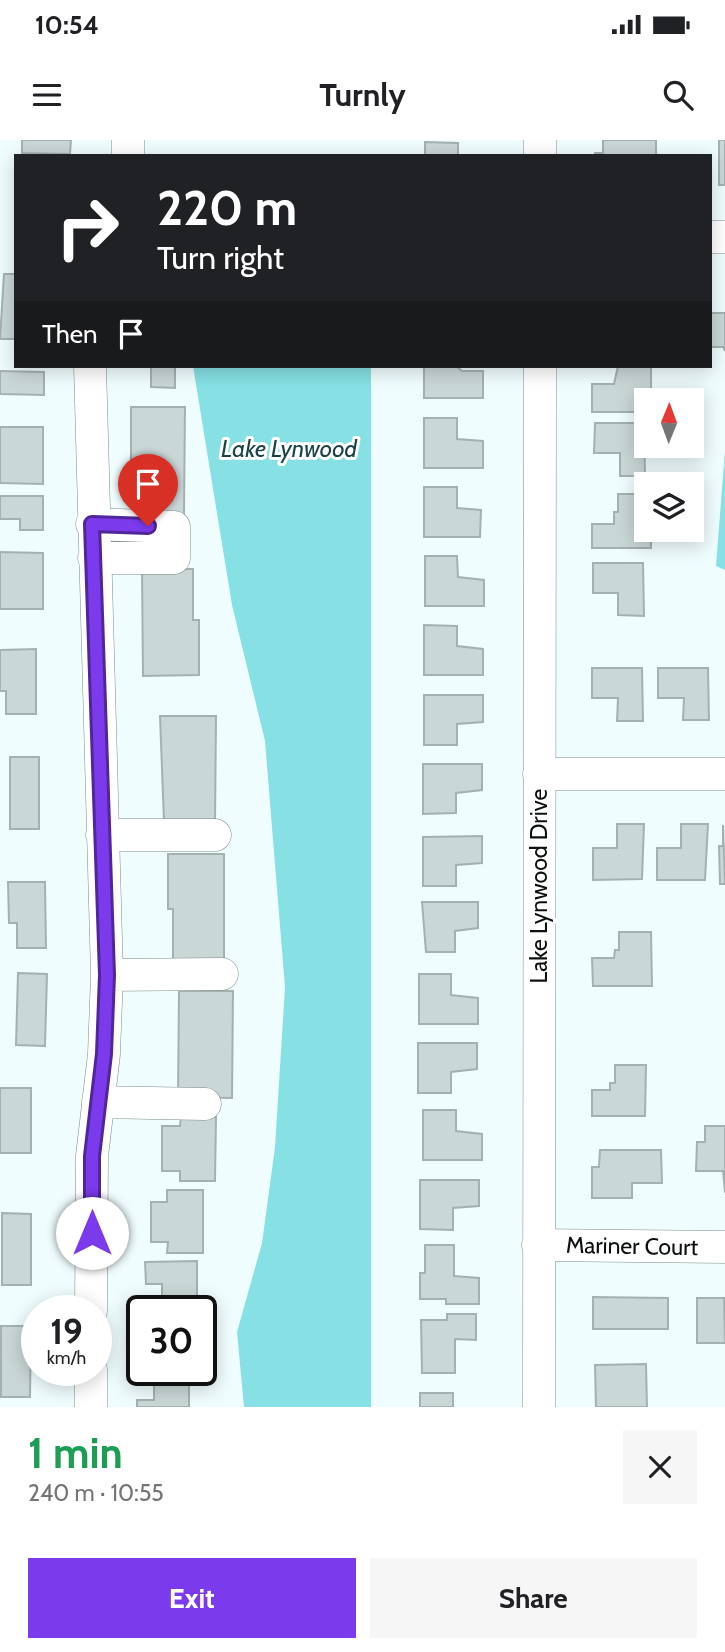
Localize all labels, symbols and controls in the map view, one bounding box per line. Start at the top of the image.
text: 10:54 [35,9,99,41]
text: Turnly [319,75,406,114]
icon: menu [28,76,66,114]
icon: search [659,76,697,114]
text: 220 m [157,178,297,237]
icon: right [42,182,133,273]
text: Turn right [157,238,284,277]
icon: arrive [112,315,150,353]
text: Then [42,318,98,350]
north arrow [634,388,704,458]
map controls [634,388,704,542]
water label: Lake Lynwood [221,434,358,463]
pin [118,454,178,526]
icon: arrive [129,465,167,503]
button: layers [634,472,704,542]
street label: Lake Lynwood Drive [525,788,553,983]
position arrow [55,1196,129,1270]
street label: Mariner Court [566,1231,699,1261]
speed limit sign: 30 [126,1295,217,1386]
text: 19 [50,1310,83,1353]
text: km/h [47,1347,86,1369]
text: 1 min [28,1427,123,1479]
button: close [623,1430,697,1504]
text: 240 m · 10:55 [28,1479,164,1507]
button: Exit [28,1558,356,1638]
button: Share [370,1558,697,1638]

